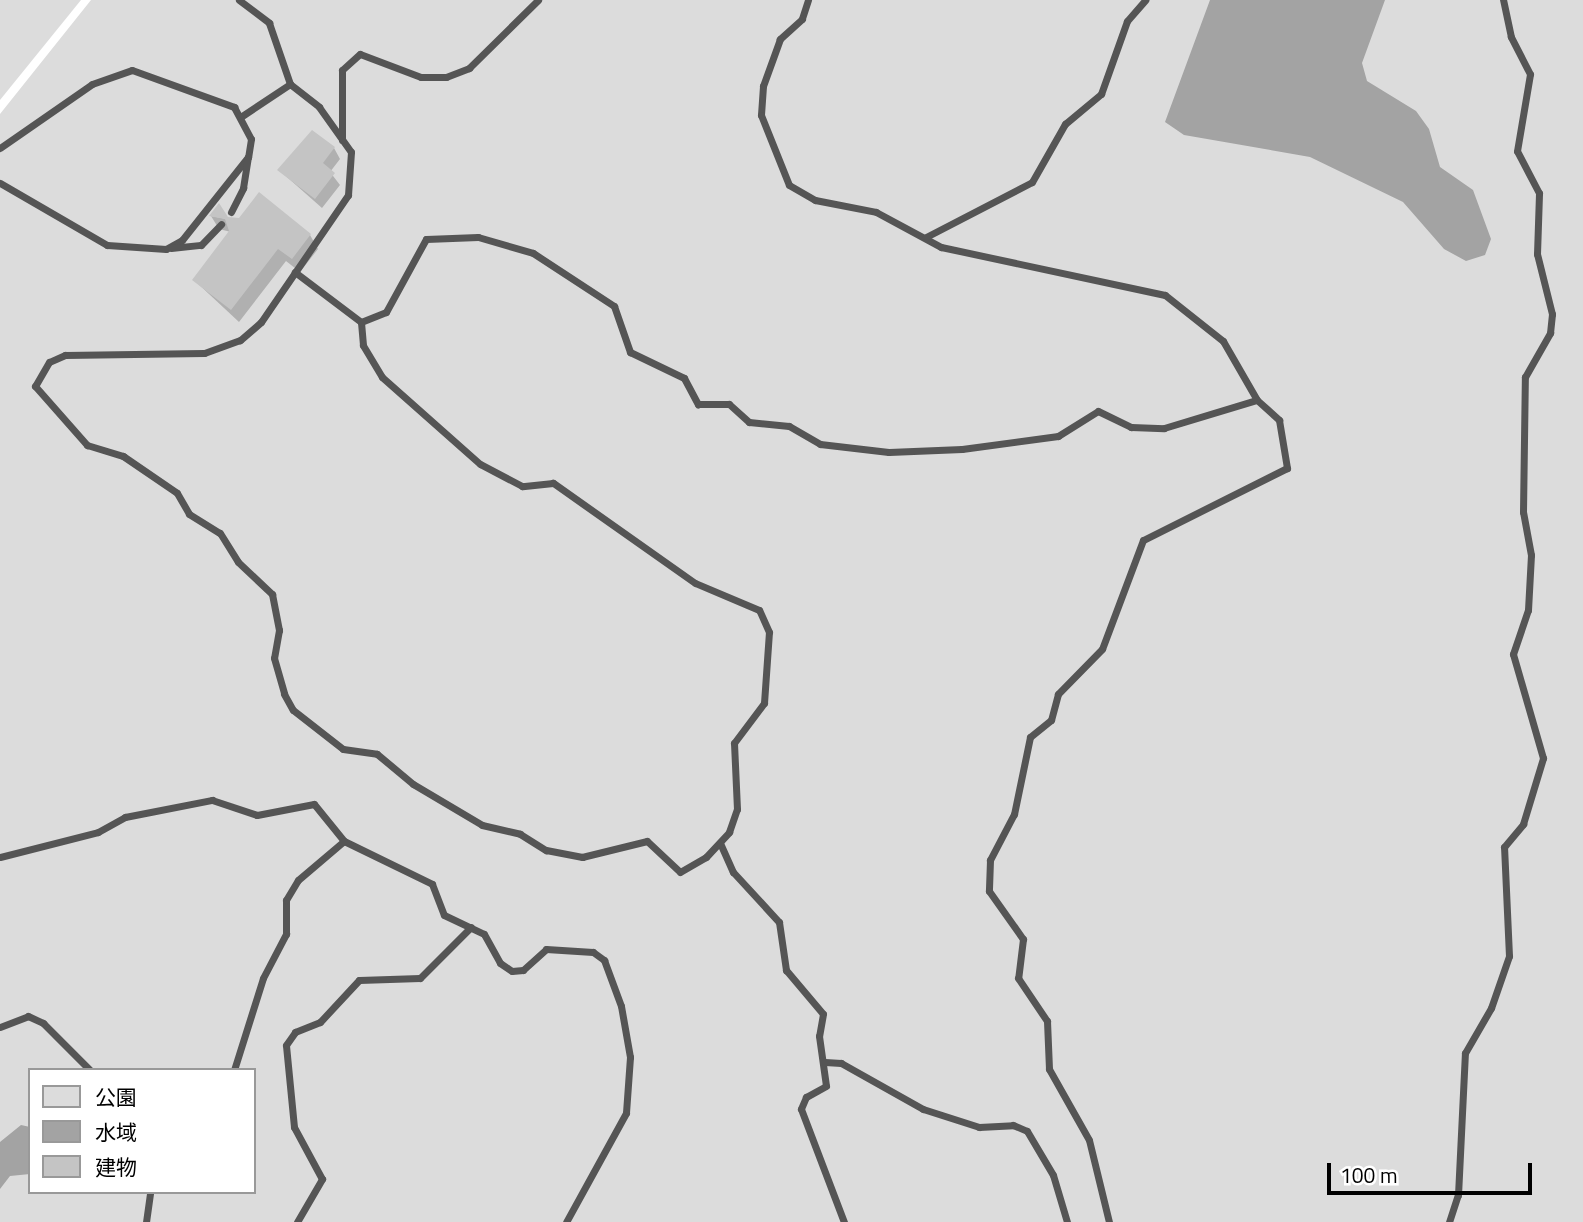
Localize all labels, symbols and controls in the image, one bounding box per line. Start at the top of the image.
legend [28,1068,256,1194]
text: 公園 [95,1081,137,1113]
text: 水域 [95,1116,137,1148]
scale bar [1331,1148,1536,1192]
text: 建物 [95,1151,137,1183]
text: 100 m [1340,1159,1397,1191]

